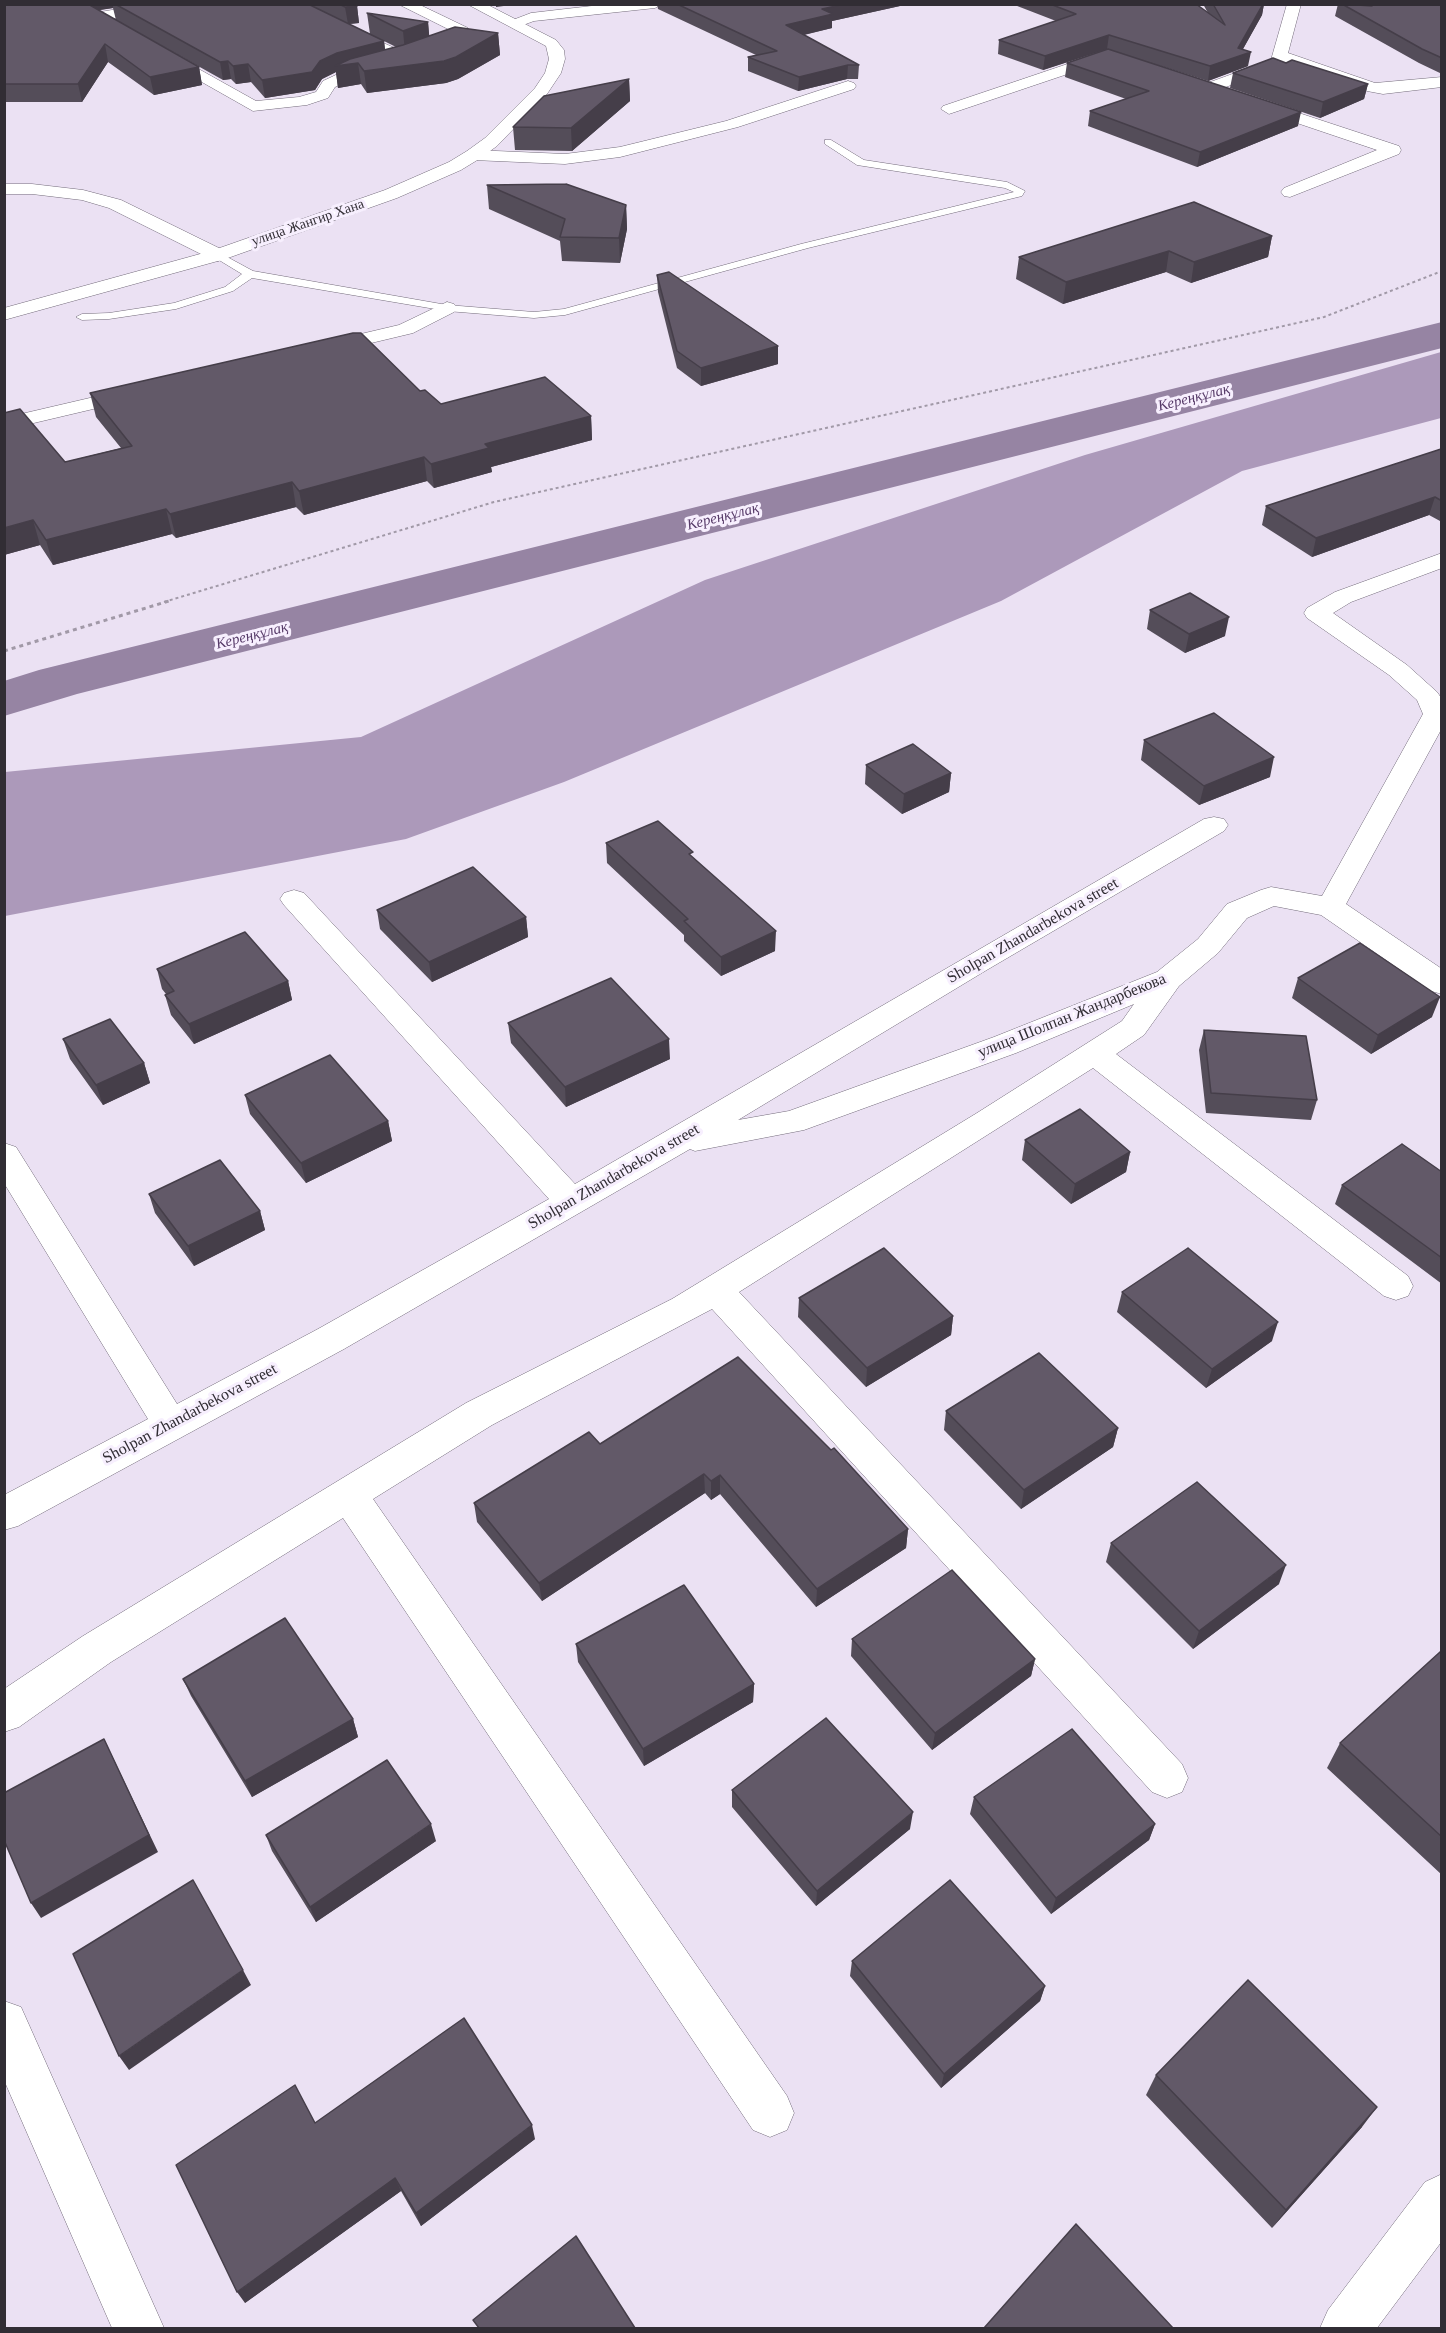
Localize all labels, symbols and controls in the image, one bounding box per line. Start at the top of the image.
street label: улица Жангир Хана [250,196,366,250]
water label: Кереңқұлақ [1156,380,1232,416]
water label: Кереңқұлақ [685,499,761,535]
water label: Кереңқұлақ [214,618,290,654]
street label: Sholpan Zhandarbekova street [944,874,1122,988]
street label: улица Шолпан Жандарбекова [975,969,1169,1063]
street label: Sholpan Zhandarbekova street [525,1120,703,1234]
street label: Sholpan Zhandarbekova street [100,1360,280,1468]

